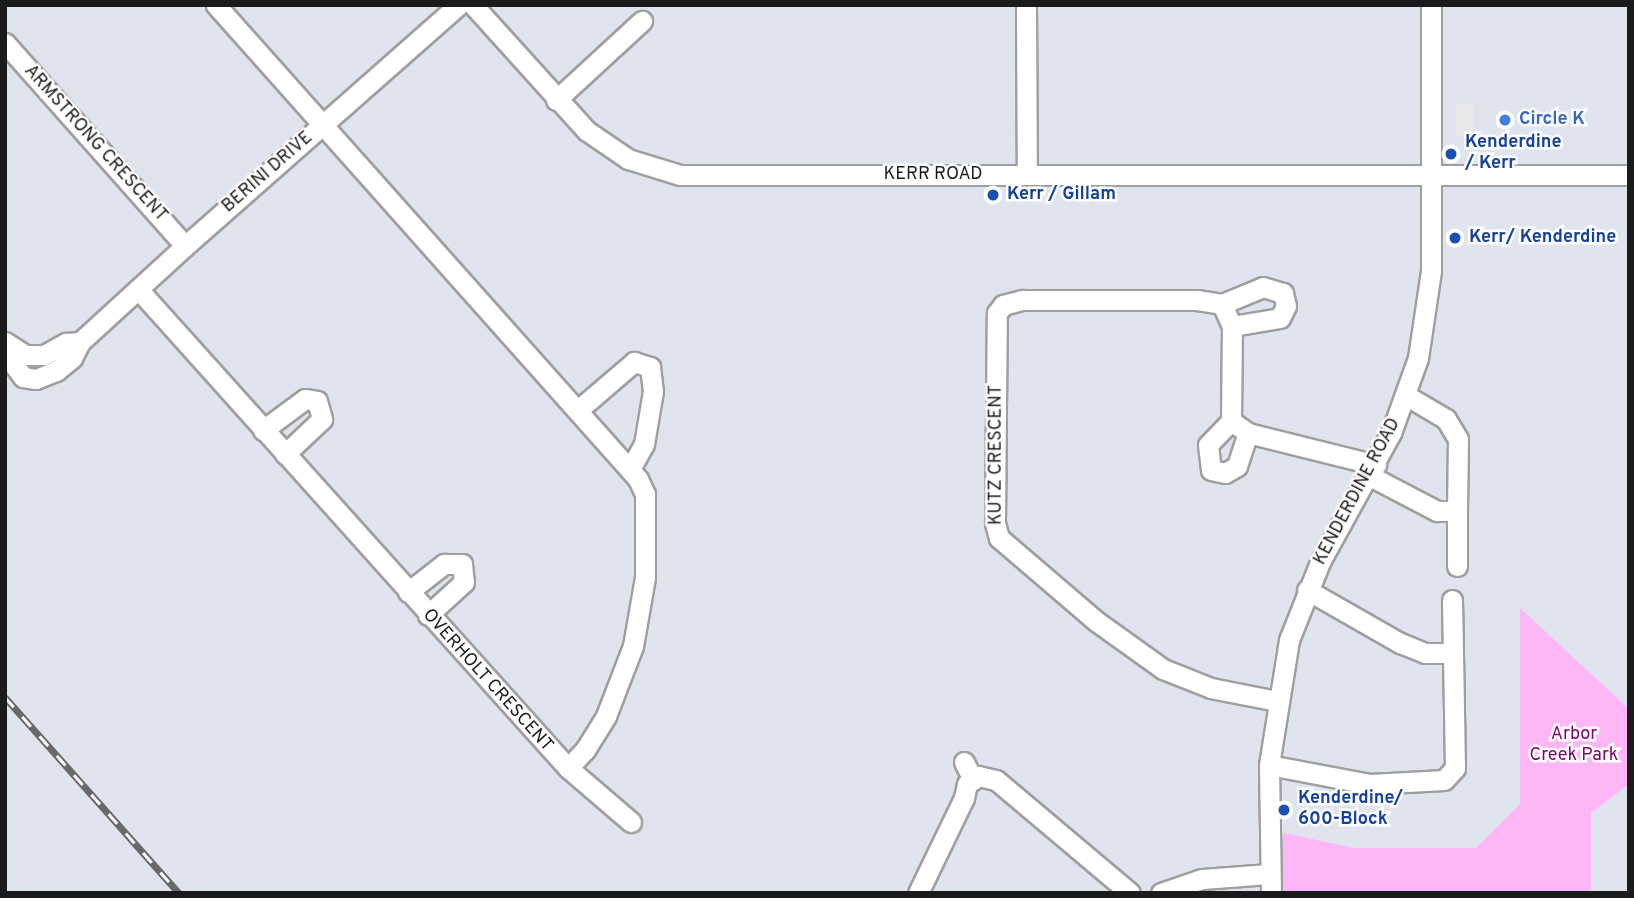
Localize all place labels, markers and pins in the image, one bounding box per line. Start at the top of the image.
place label: Circle K [1519,109,1585,131]
marker: Circle K [1497,112,1513,128]
place label: Kenderdine / Kerr [1465,133,1562,176]
marker: Kenderdine / Kerr [1443,146,1459,162]
place label: Kerr / Gillam [1007,184,1116,206]
marker: Kerr / Gillam [985,187,1001,203]
place label: Kerr/ Kenderdine [1469,227,1616,249]
marker: Kerr/ Kenderdine [1447,230,1463,246]
place label: Kenderdine/ 600-Block [1298,789,1403,832]
marker: Kenderdine/ 600-Block [1276,802,1292,818]

